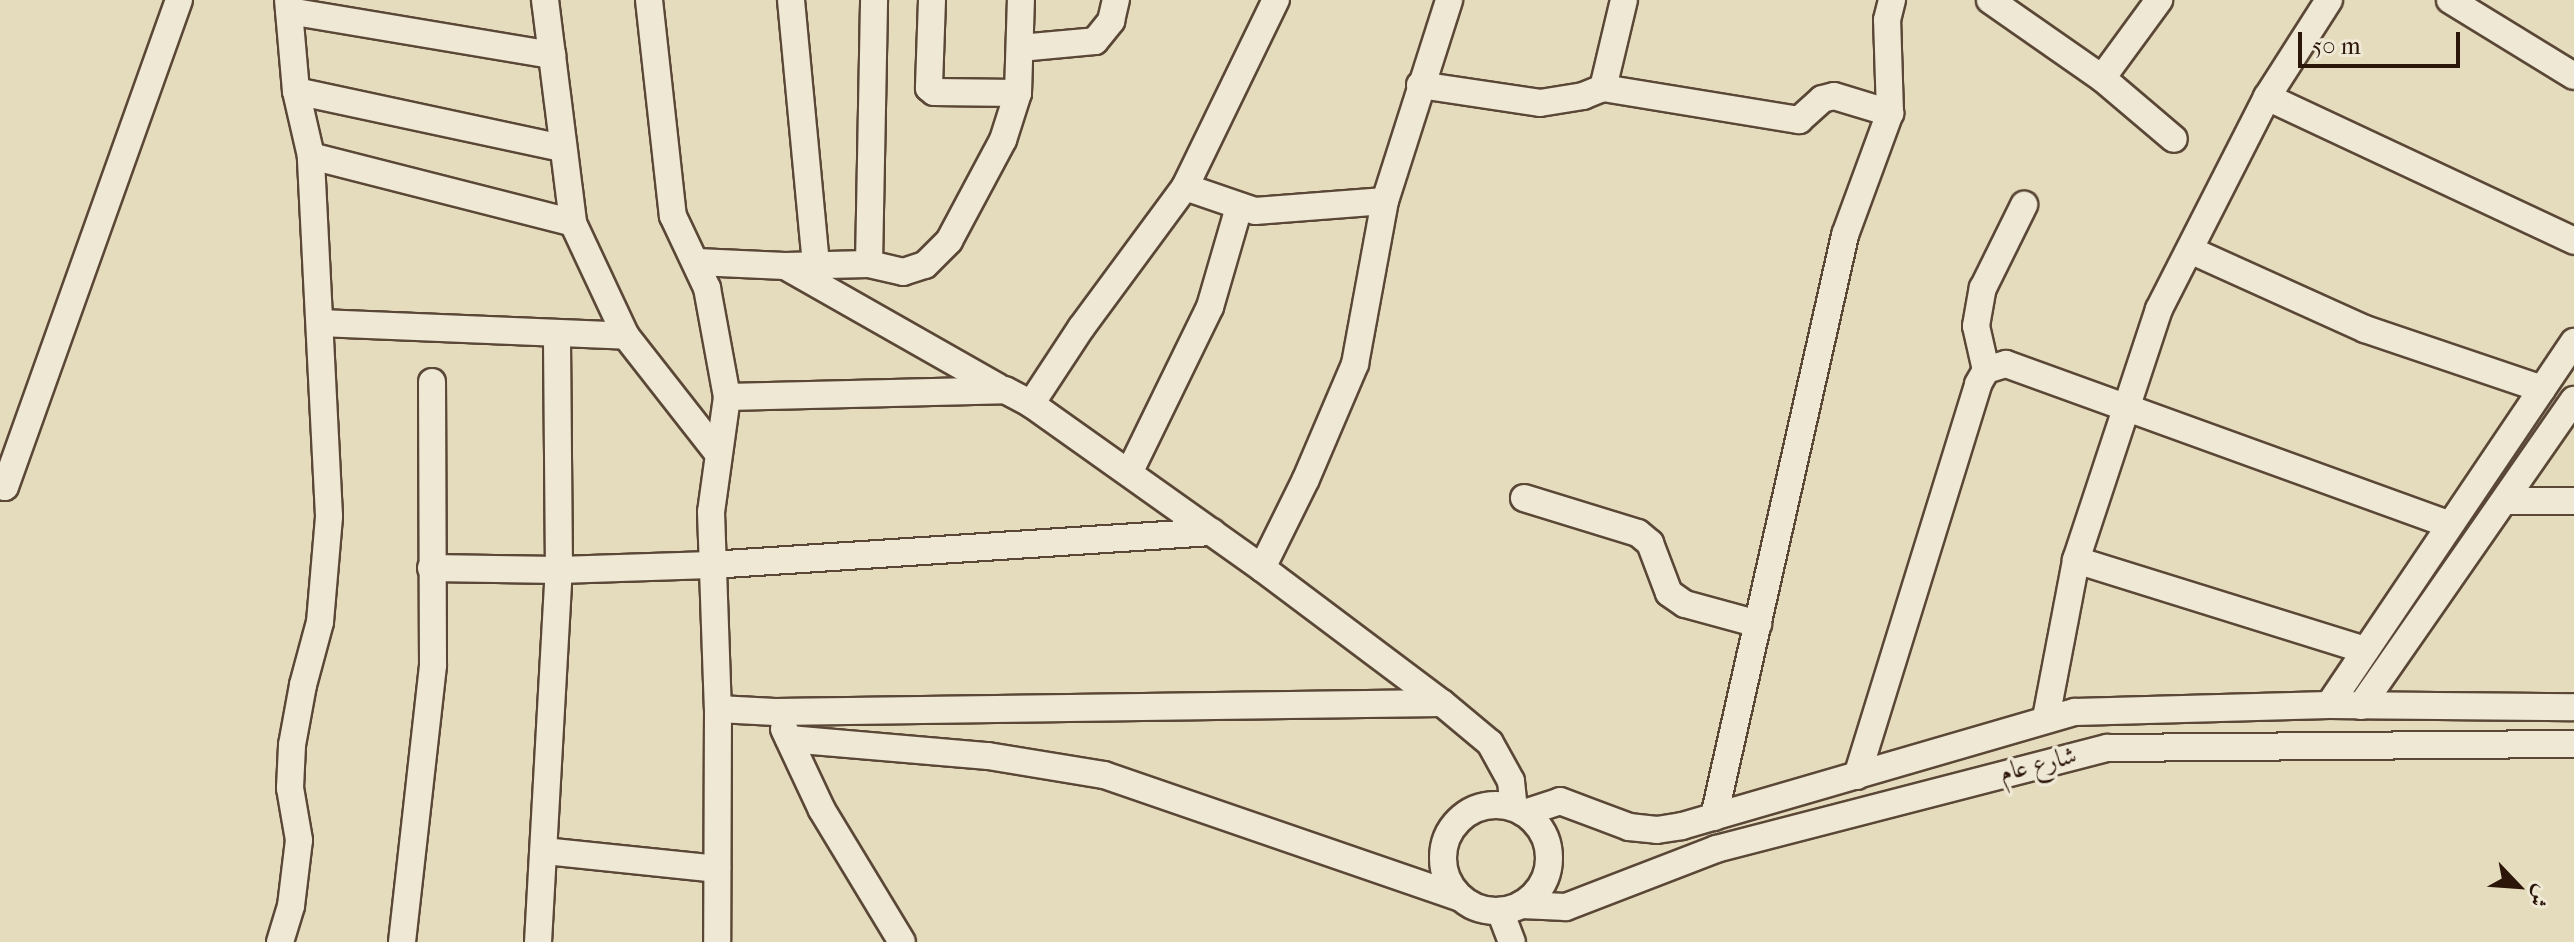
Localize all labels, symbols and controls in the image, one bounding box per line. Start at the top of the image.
scale bar [2302,16,2464,66]
text: 50 m [2312,32,2361,60]
street label: شارع عام [1996,739,2080,789]
north arrow [2478,846,2558,926]
text: ش [2523,881,2556,912]

